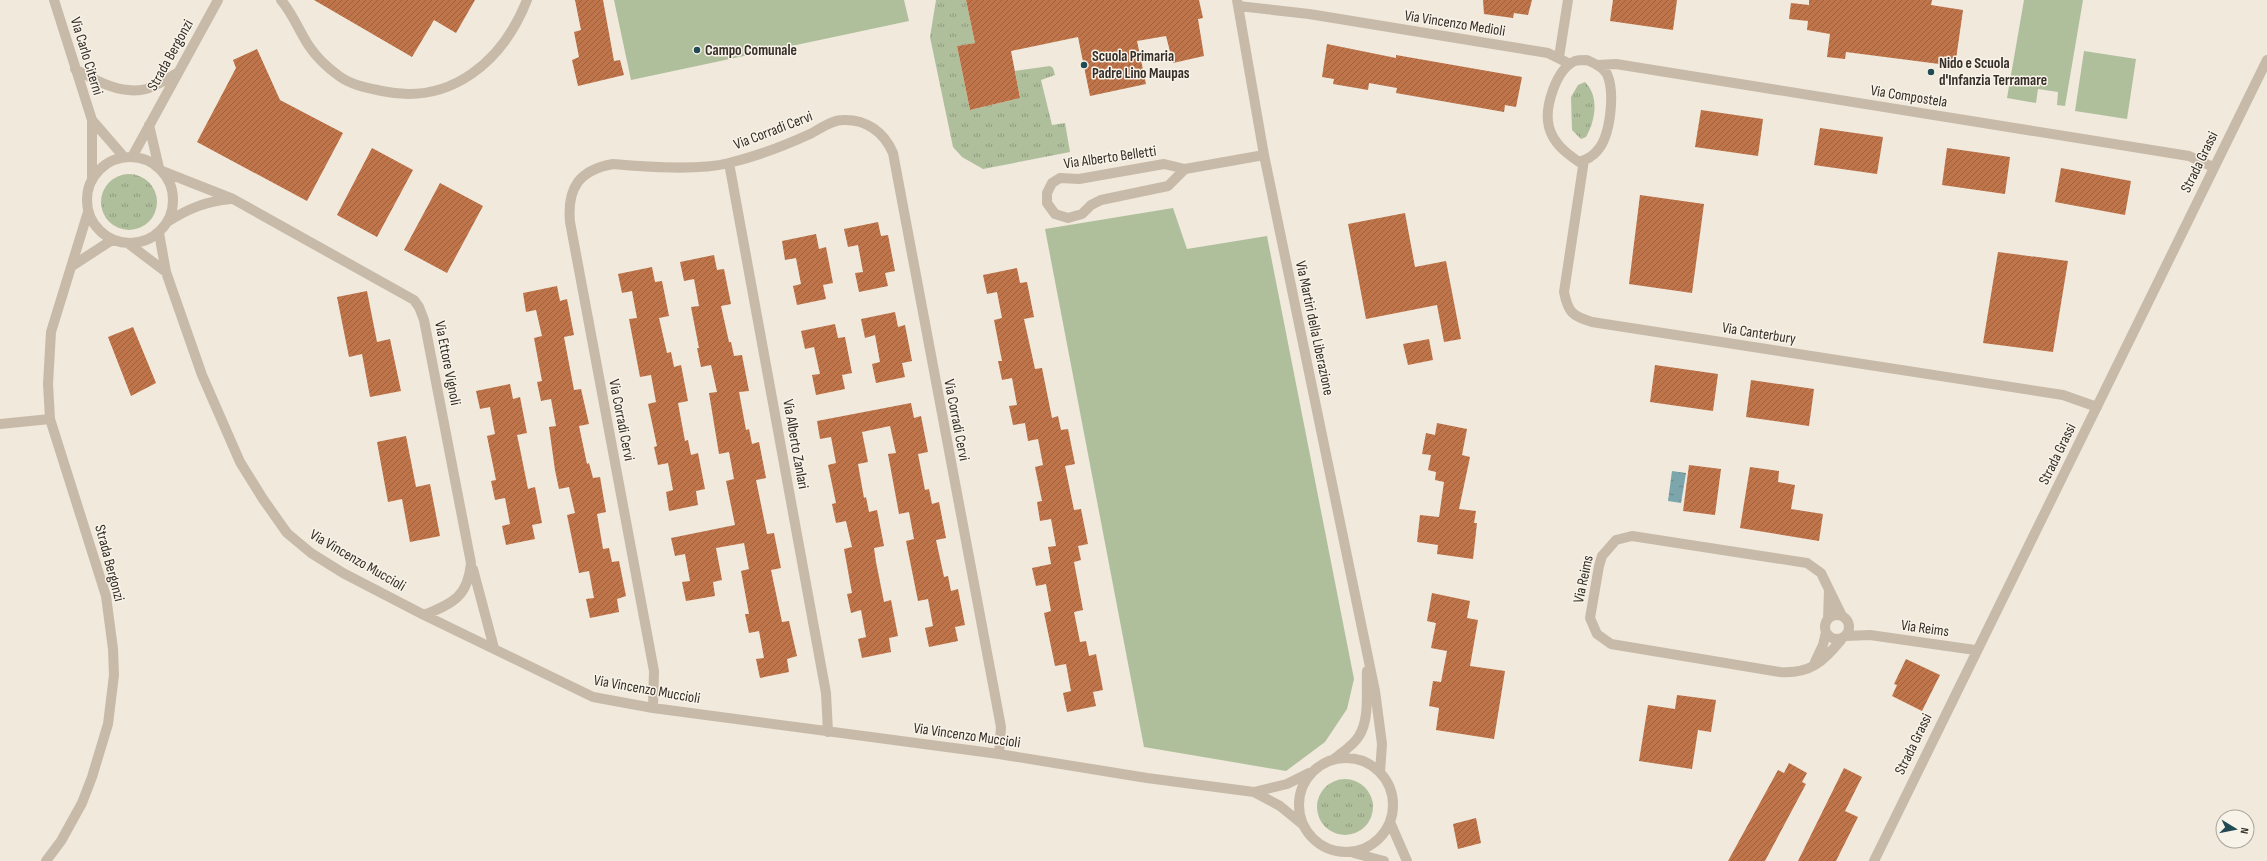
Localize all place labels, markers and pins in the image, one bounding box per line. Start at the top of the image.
place label: Campo Comunale [705,41,797,60]
marker: Campo Comunale [692,45,702,55]
place label: Scuola Primaria Padre Lino Maupas [1092,47,1190,83]
place label: Nido e Scuola d'Infanzia Terramare [1939,54,2047,90]
marker: Scuola Primaria Padre Lino Maupas [1079,60,1089,70]
marker: Nido e Scuola d'Infanzia Terramare [1926,67,1936,77]

